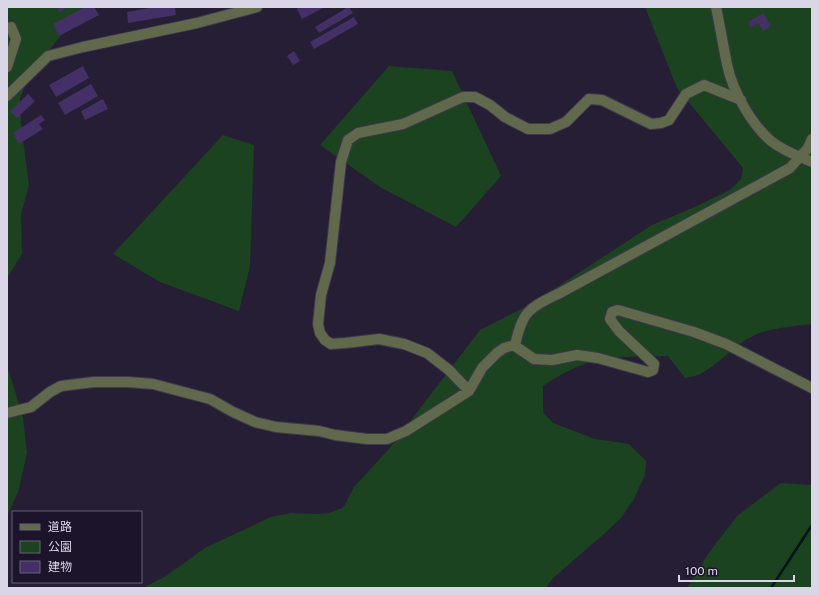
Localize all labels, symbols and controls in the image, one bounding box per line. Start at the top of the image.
legend [12,511,142,583]
text: 道路 [48,520,72,534]
text: 公園 [48,540,72,554]
scale bar [679,557,794,583]
text: 建物 [48,560,72,574]
text: 100 m [685,564,718,578]

